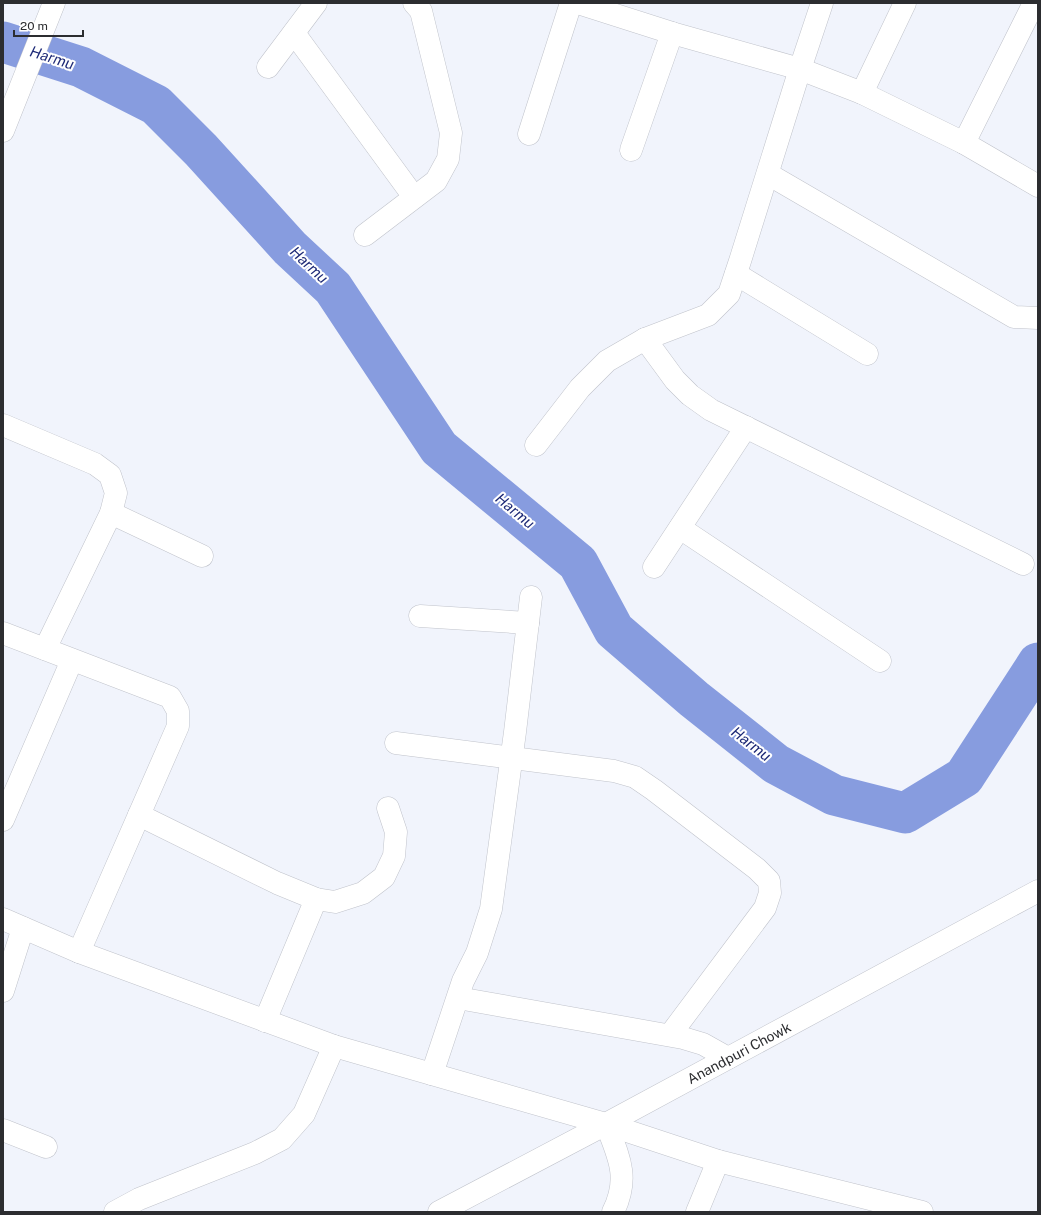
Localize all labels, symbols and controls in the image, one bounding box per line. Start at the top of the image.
scale bar [14,12,83,38]
text: 20 m [20,19,48,33]
water label: Harmu [28,42,76,73]
water label: Harmu [287,243,332,286]
water label: Harmu [492,489,538,532]
water label: Harmu [728,723,774,764]
street label: Anandpuri Chowk [684,1019,794,1087]

